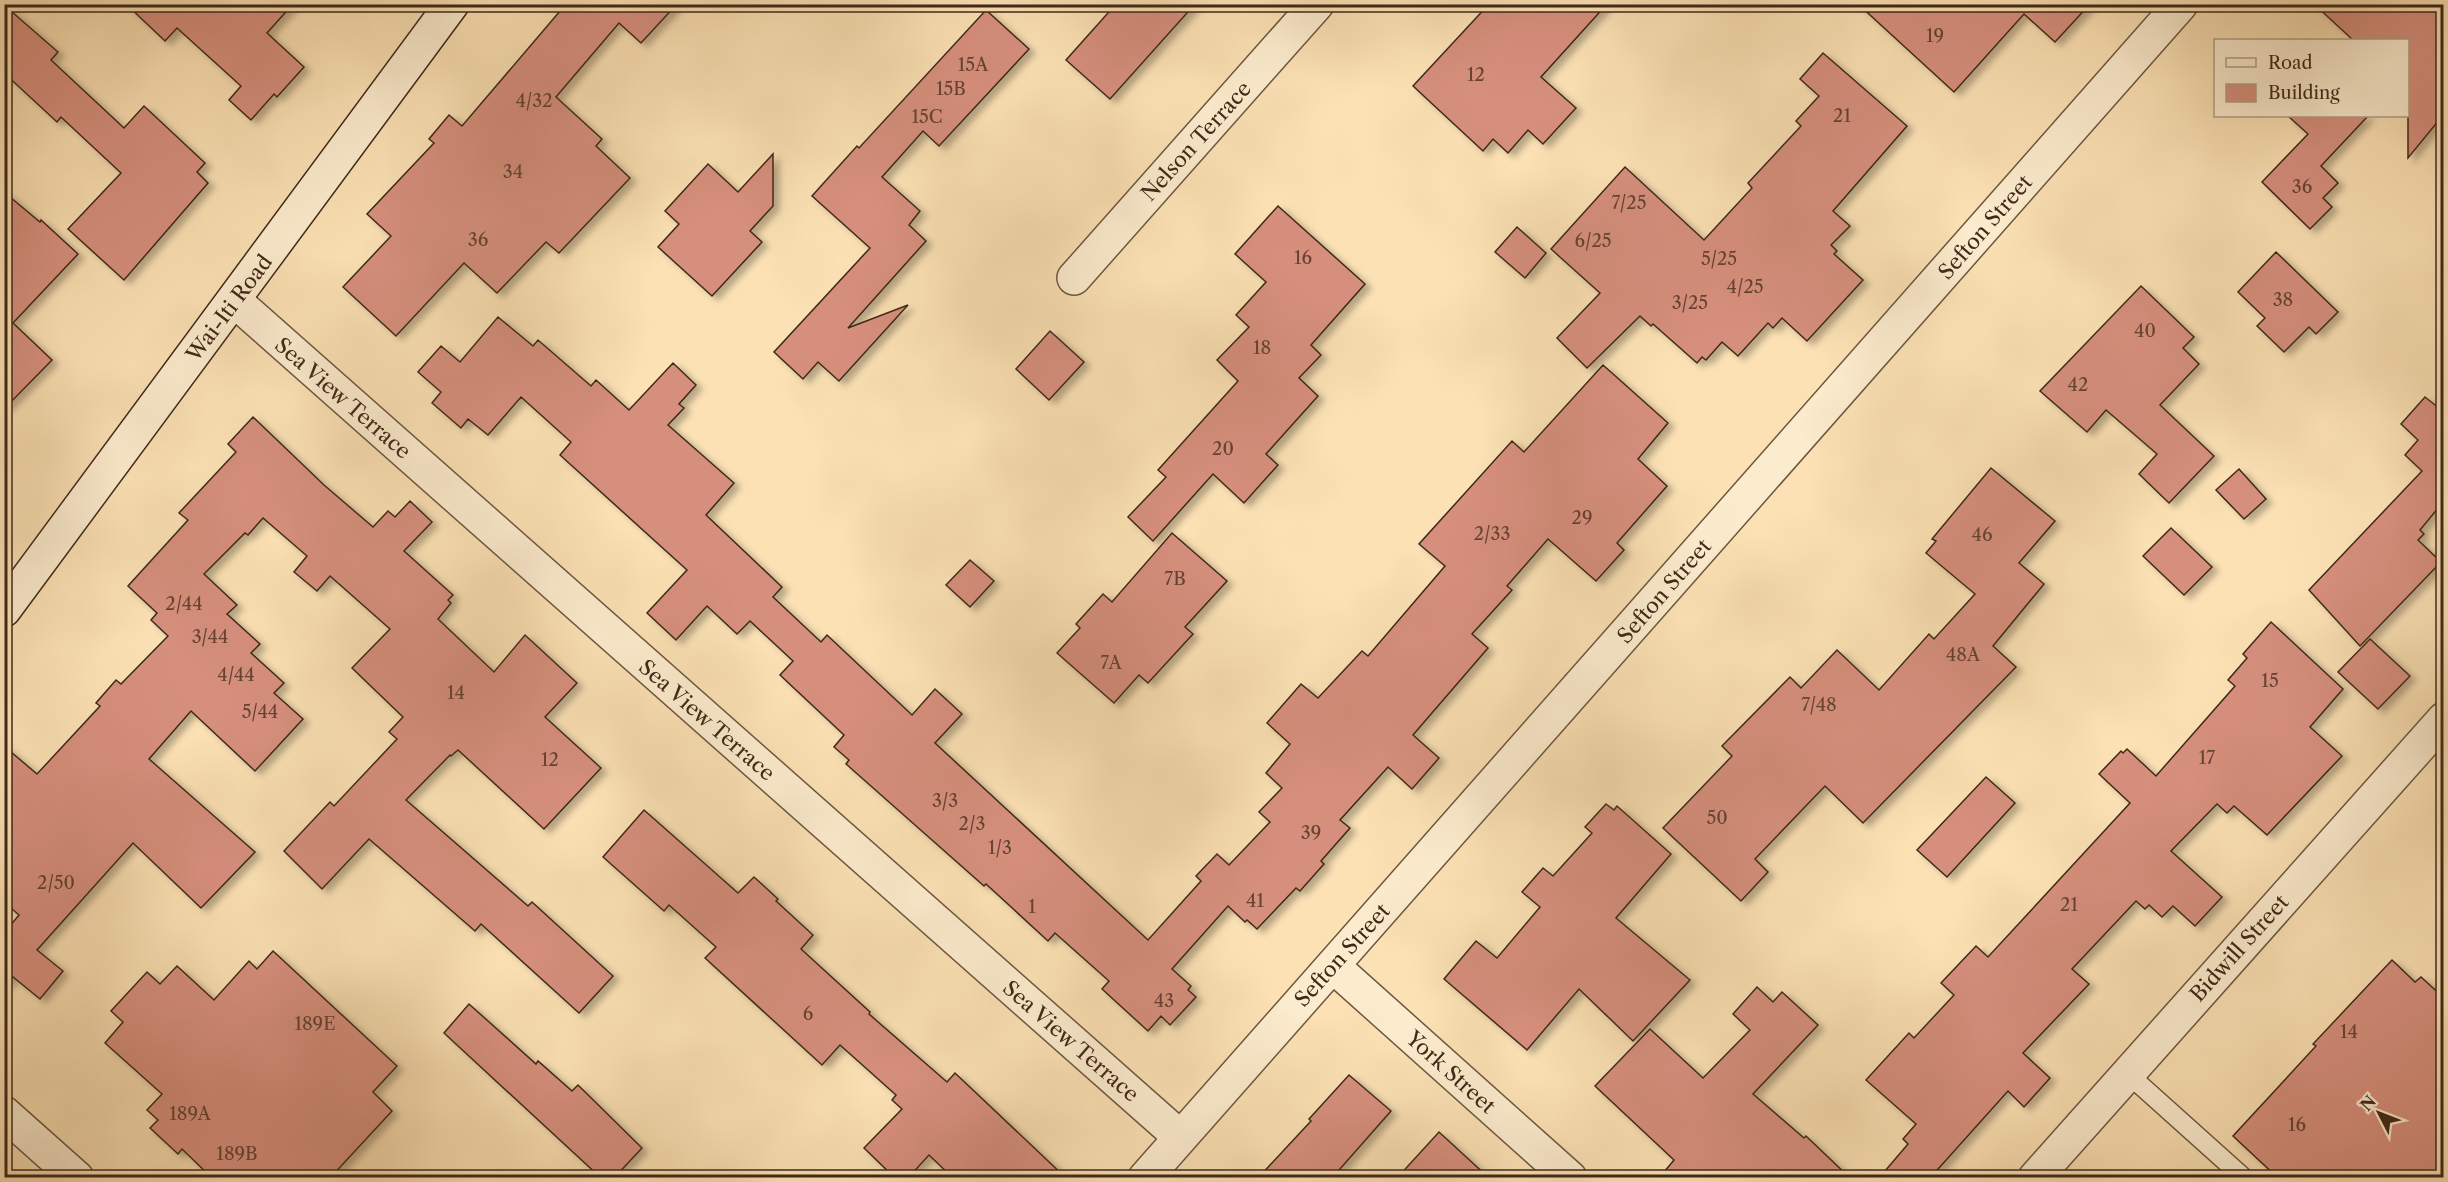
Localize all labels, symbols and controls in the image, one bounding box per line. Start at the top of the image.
house number: 19 [1926,25,1944,47]
legend [2214,39,2409,117]
text: Road [2268,52,2313,74]
house number: 15A [958,54,989,76]
house number: 12 [1467,64,1485,86]
street label: Nelson Terrace [1136,76,1256,206]
house number: 15B [936,78,966,100]
text: Building [2268,82,2340,104]
house number: 4/32 [515,90,553,112]
house number: 21 [1833,105,1851,127]
house number: 15C [911,106,943,128]
house number: 34 [503,161,523,183]
street label: Sefton Street [1933,169,2037,284]
house number: 36 [2292,176,2312,198]
house number: 7/25 [1612,192,1646,214]
house number: 36 [468,229,488,251]
house number: 6/25 [1574,230,1612,252]
house number: 16 [1294,247,1312,269]
house number: 5/25 [1701,248,1737,270]
street label: Wai-Iti Road [180,250,277,367]
house number: 4/25 [1726,276,1764,298]
house number: 38 [2273,289,2293,311]
house number: 3/25 [1672,292,1708,314]
house number: 40 [2134,320,2156,342]
street label: Sea View Terrace [270,332,416,464]
house number: 18 [1253,337,1271,359]
house number: 42 [2068,374,2088,396]
house number: 20 [1212,438,1234,460]
house number: 29 [1572,507,1592,529]
house number: 2/33 [1474,523,1510,545]
house number: 46 [1972,524,1992,546]
street label: Sefton Street [1612,533,1716,648]
house number: 7B [1164,568,1186,590]
house number: 2/44 [165,593,203,615]
house number: 3/44 [192,626,228,648]
house number: 48A [1946,644,1981,666]
house number: 7A [1100,652,1122,674]
street label: Sea View Terrace [634,654,780,786]
house number: 4/44 [217,664,255,686]
house number: 15 [2261,670,2279,692]
house number: 14 [447,682,465,704]
house number: 7/48 [1801,694,1837,716]
house number: 5/44 [242,701,278,723]
house number: 17 [2199,747,2215,769]
house number: 12 [541,749,559,771]
house number: 3/3 [932,790,958,812]
house number: 50 [1706,807,1728,829]
house number: 2/3 [959,813,985,835]
house number: 39 [1301,822,1321,844]
house number: 1/3 [988,837,1012,859]
house number: 2/50 [37,872,75,894]
street label: Bidwill Street [2185,889,2294,1006]
house number: 41 [1246,890,1264,912]
house number: 21 [2060,894,2078,916]
house number: 1 [1028,896,1036,918]
street label: Sefton Street [1289,898,1395,1012]
street label: Sea View Terrace [998,975,1144,1107]
house number: 43 [1154,990,1174,1012]
house number: 6 [803,1003,813,1025]
house number: 189E [294,1013,336,1035]
house number: 14 [2340,1021,2358,1043]
street label: York Street [1401,1025,1501,1119]
north arrow [2349,1083,2409,1143]
text: N [2356,1091,2380,1115]
house number: 189A [169,1103,211,1125]
house number: 16 [2288,1114,2306,1136]
house number: 189B [216,1143,258,1165]

